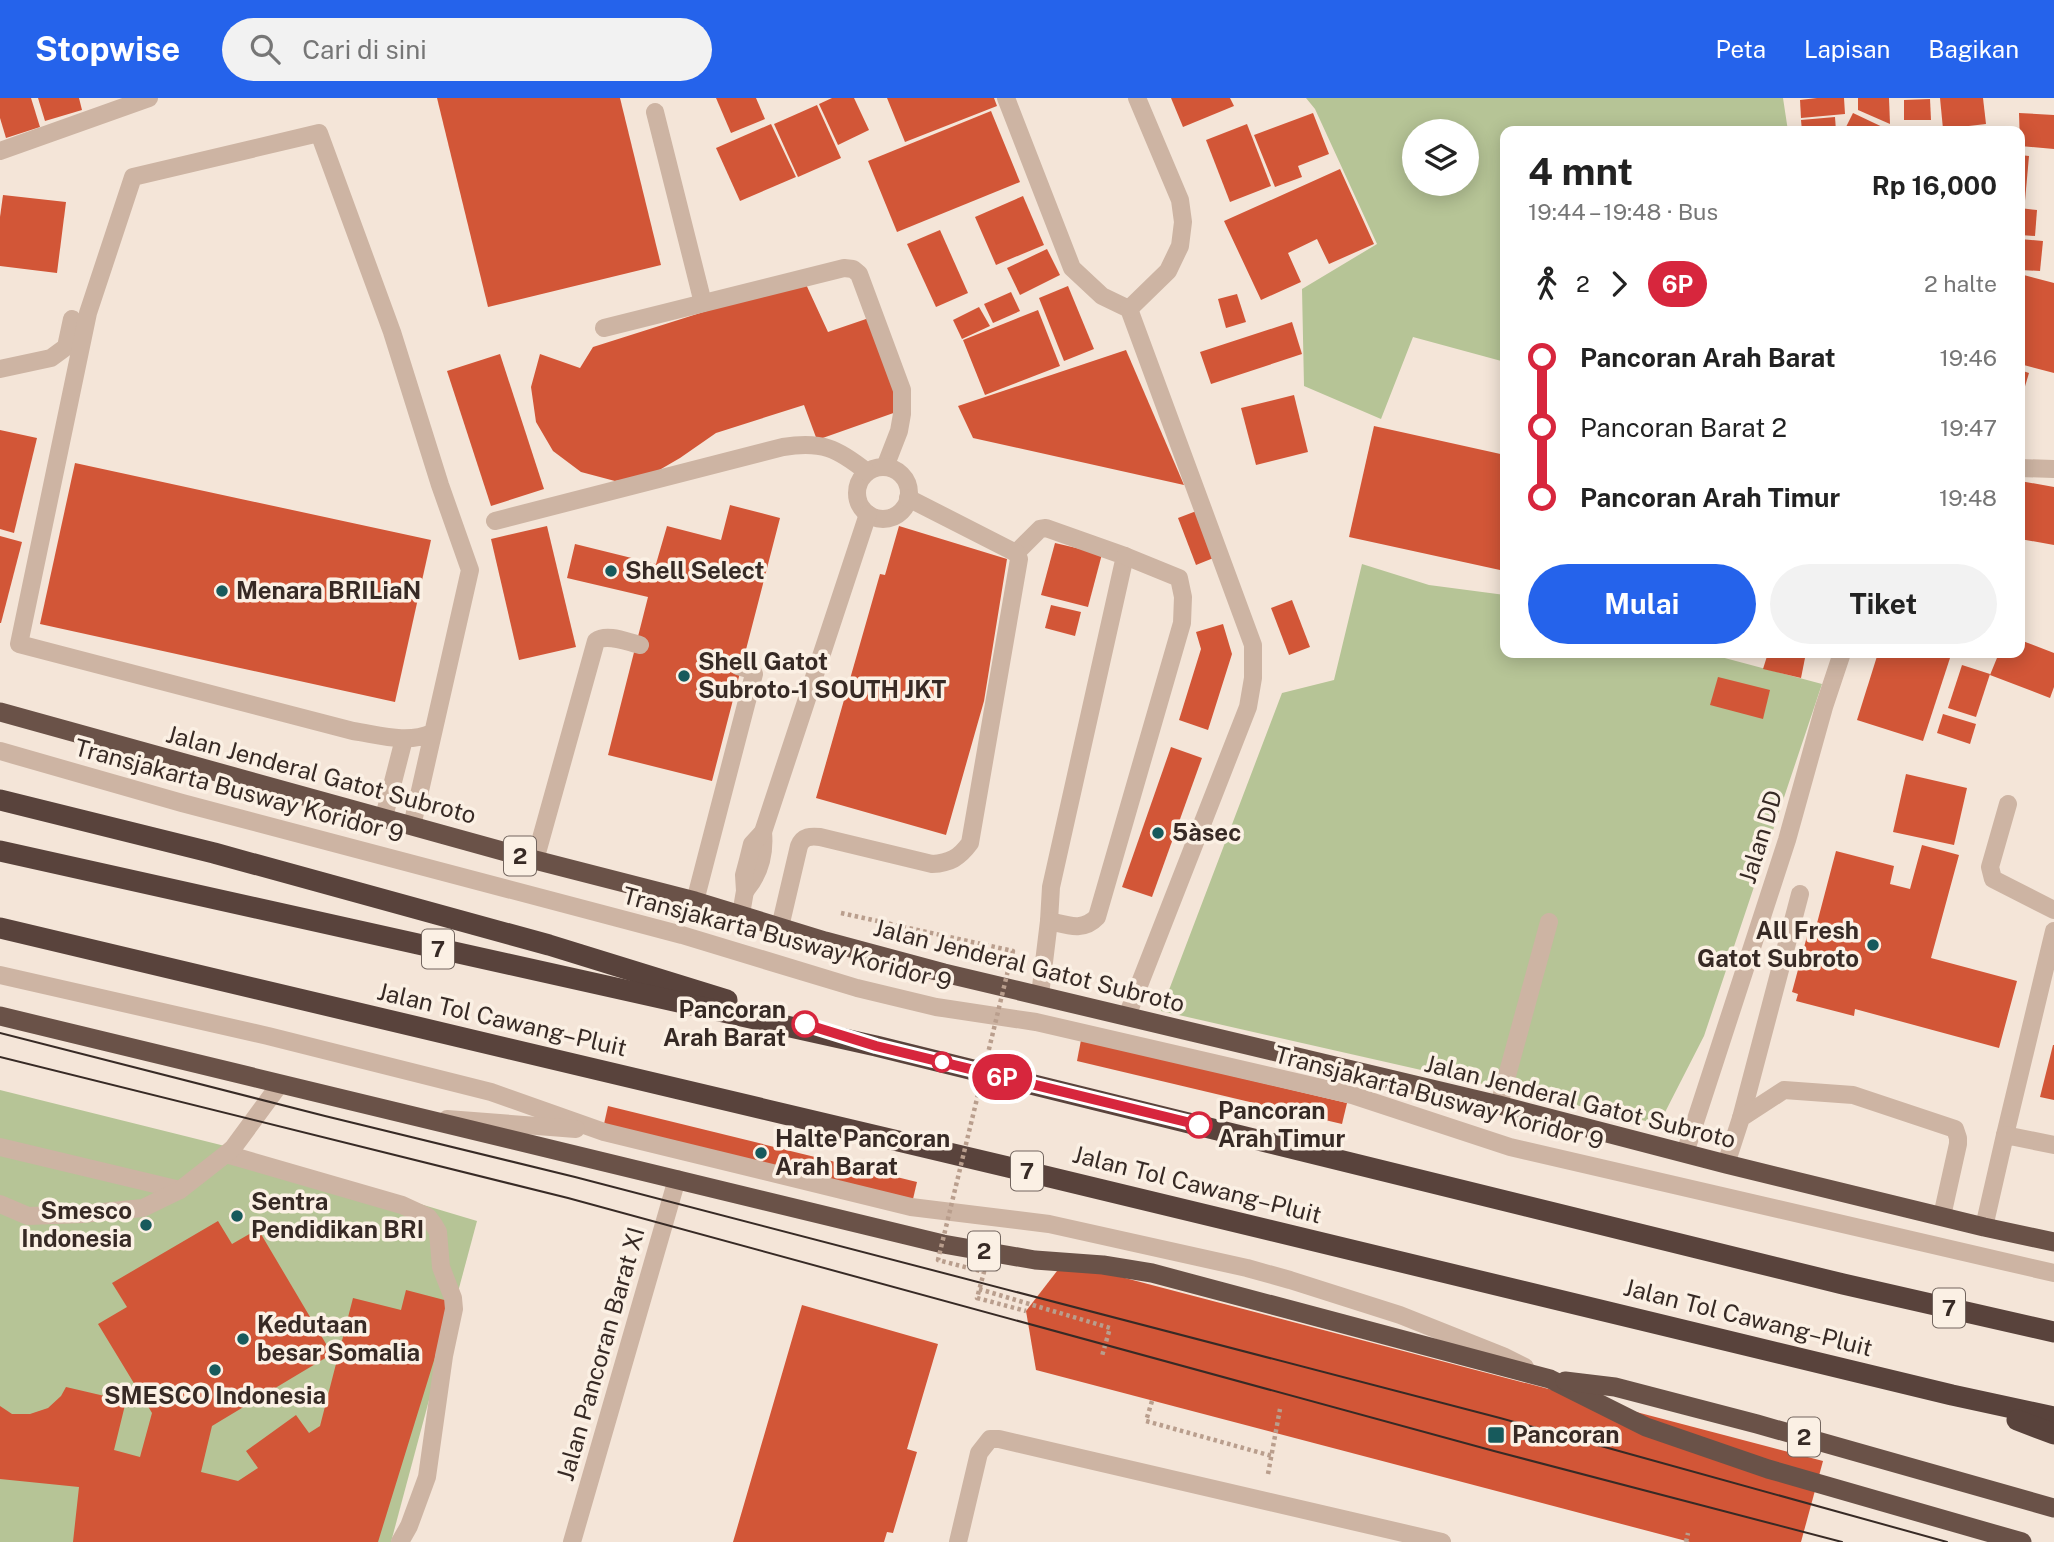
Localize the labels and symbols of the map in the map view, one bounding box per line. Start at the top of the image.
place label: Shell Select [625,556,765,584]
marker: Shell Select [603,563,619,579]
place label: Menara BRILiaN [236,576,421,604]
marker: Menara BRILiaN [214,583,230,599]
place label: Shell Gatot Subroto-1 SOUTH JKT [698,647,947,703]
marker: Shell Gatot Subroto-1 SOUTH JKT [676,668,692,684]
street label: Jalan Jenderal Gatot Subroto [163,719,479,829]
street label: Transjakarta Busway Koridor 9 [72,733,407,848]
street label: Jalan DD [1733,787,1787,887]
place label: 5àsec [1172,818,1241,846]
marker: 5àsec [1150,825,1166,841]
road number: 2 [504,836,536,876]
street label: Transjakarta Busway Koridor 9 [620,881,955,996]
street label: Jalan Jenderal Gatot Subroto [871,913,1188,1017]
place label: All Fresh Gatot Subroto [1697,916,1859,972]
road number: 7 [422,930,454,968]
marker: All Fresh Gatot Subroto [1865,937,1881,953]
street label: Jalan Tol Cawang–Pluit [375,977,630,1061]
place label: Pancoran Arah Barat [663,995,786,1051]
marker: Pancoran Arah Barat [792,1011,818,1037]
street label: Transjakarta Busway Koridor 9 [1272,1040,1607,1155]
street label: Jalan Jenderal Gatot Subroto [1422,1049,1739,1153]
unlabelled marker [932,1052,952,1072]
line badge: 6P [970,1054,1034,1100]
place label: Pancoran Arah Timur [1218,1096,1345,1152]
marker: Pancoran Arah Timur [1186,1112,1212,1138]
place label: Halte Pancoran Arah Barat [775,1124,950,1180]
street label: Jalan Tol Cawang–Pluit [1070,1140,1325,1229]
marker: Halte Pancoran Arah Barat [753,1145,769,1161]
road number: 7 [1011,1152,1043,1190]
place label: Sentra Pendidikan BRI [251,1187,424,1243]
place label: Smesco Indonesia [21,1196,132,1252]
marker: Sentra Pendidikan BRI [229,1208,245,1224]
marker: Smesco Indonesia [138,1217,154,1233]
street label: Jalan Pancoran Barat XI [550,1224,650,1484]
road number: 2 [968,1232,1000,1270]
street label: Jalan Tol Cawang–Pluit [1621,1273,1876,1362]
road number: 7 [1933,1288,1965,1328]
place label: Kedutaan besar Somalia [257,1310,420,1366]
marker: Kedutaan besar Somalia [235,1331,251,1347]
marker: SMESCO Indonesia [207,1362,223,1378]
place label: SMESCO Indonesia [104,1381,326,1409]
road number: 2 [1788,1418,1820,1456]
place label: Pancoran [1512,1420,1620,1448]
marker: Pancoran [1486,1425,1506,1445]

